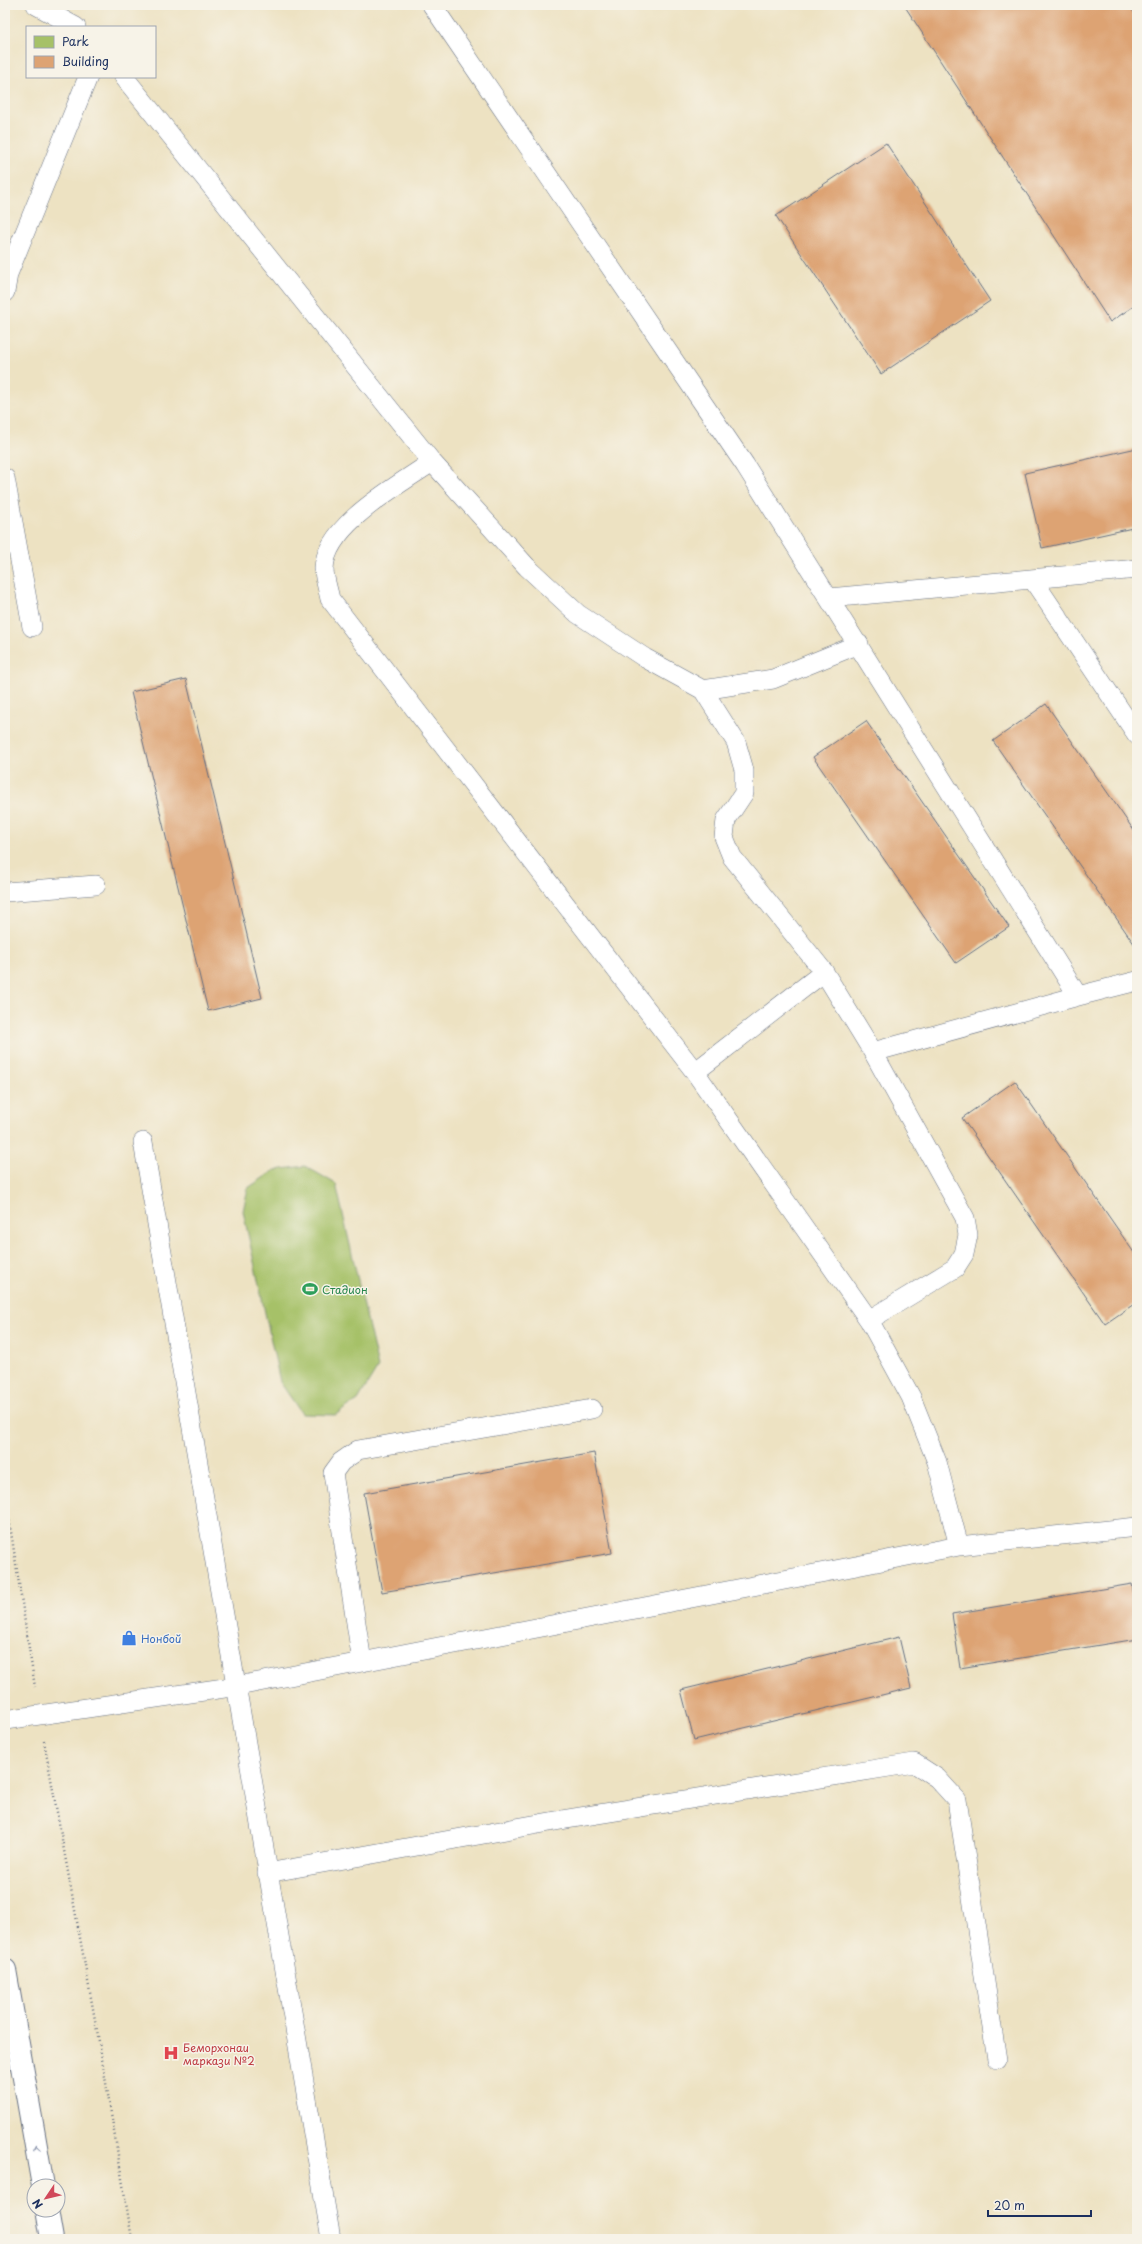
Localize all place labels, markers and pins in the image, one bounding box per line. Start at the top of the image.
sports icon: Стадион [301,1280,319,1298]
place label: Стадион [322,1281,368,1298]
shop icon: Нонбой [120,1629,138,1647]
place label: Нонбой [141,1630,181,1647]
place label: Беморхонаи маркази №2 [183,2039,255,2069]
hospital icon: Беморхонаи маркази №2 [162,2044,180,2062]

